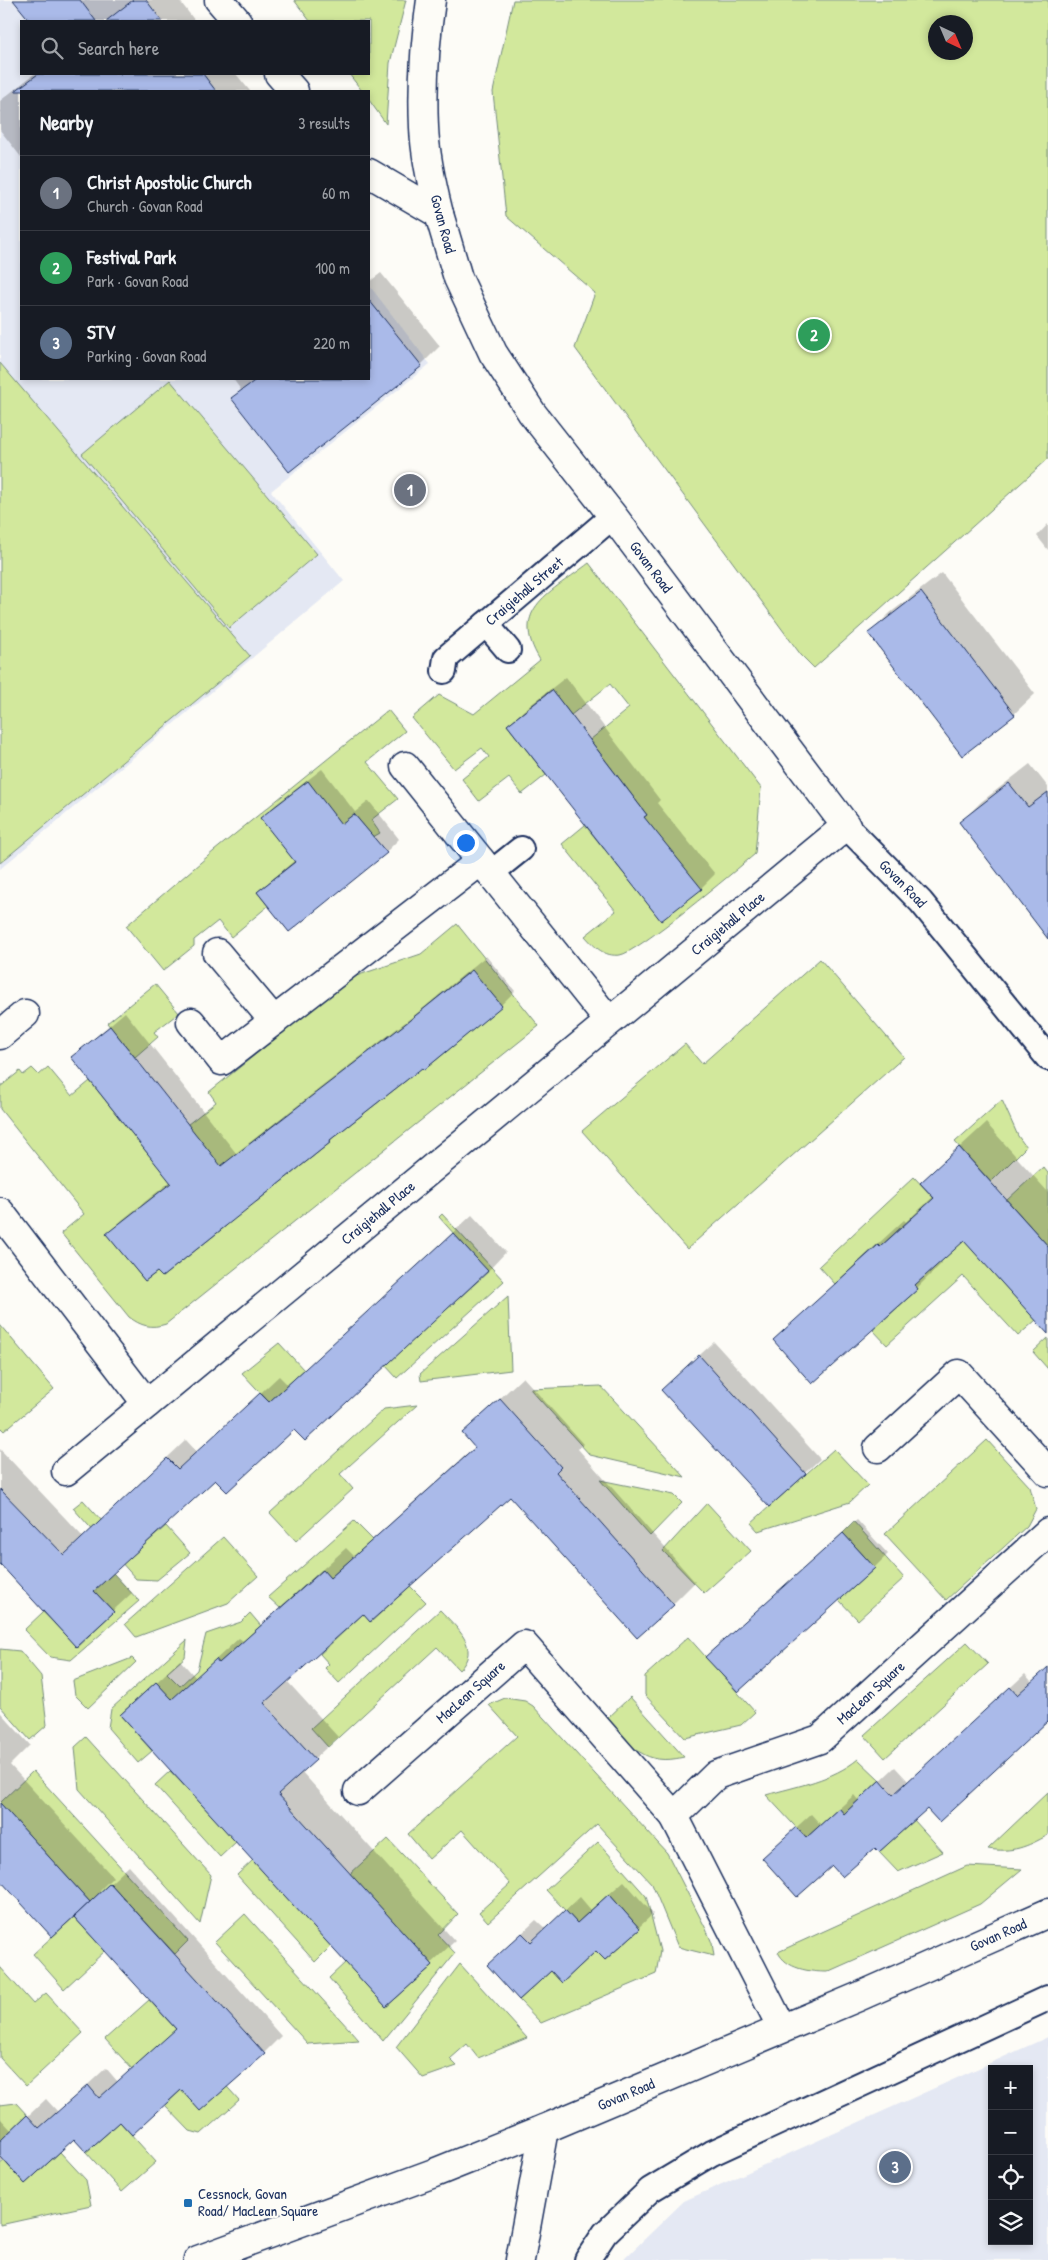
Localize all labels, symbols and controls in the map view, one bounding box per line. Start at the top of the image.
north arrow [928,15,973,60]
search box [20,20,370,75]
icon: search [38,34,66,62]
text: Search here [78,35,159,61]
text: Nearby [40,108,93,137]
text: 3 results [298,112,350,134]
text: Christ Apostolic Church [87,169,251,195]
text: 1 [53,182,59,204]
text: 60 m [322,182,350,204]
street label: Govan Road [426,192,461,256]
text: Church · Govan Road [87,195,202,217]
text: Festival Park [87,244,176,270]
text: 2 [52,257,60,279]
text: 100 m [315,257,350,279]
text: Park · Govan Road [87,270,188,292]
pin: 2 [798,316,830,354]
text: STV [87,319,115,345]
text: 3 [52,332,60,354]
text: 220 m [313,332,350,354]
text: Parking · Govan Road [87,345,206,367]
pin: 1 [394,471,426,509]
street label: Govan Road [625,536,678,597]
street label: Craigiehall Street [480,551,568,630]
your location [453,830,479,856]
street label: Govan Road [875,855,932,912]
street label: Craigiehall Place [686,886,769,960]
street label: Craigiehall Place [336,1176,419,1249]
street label: MacLean Square [431,1655,509,1728]
street label: MacLean Square [832,1656,909,1729]
street label: Govan Road [966,1913,1030,1956]
map controls [988,2065,1033,2245]
button: + [988,2065,1033,2110]
street label: Govan Road [594,2073,658,2115]
button: − [988,2110,1033,2155]
pin: 3 [879,2148,911,2186]
button: locate [988,2155,1033,2200]
place label: Cessnock, Govan Road/ MacLean Square [198,2183,318,2221]
marker: Cessnock, Govan Road/ MacLean Square [182,2197,194,2209]
button: layers [988,2200,1033,2245]

